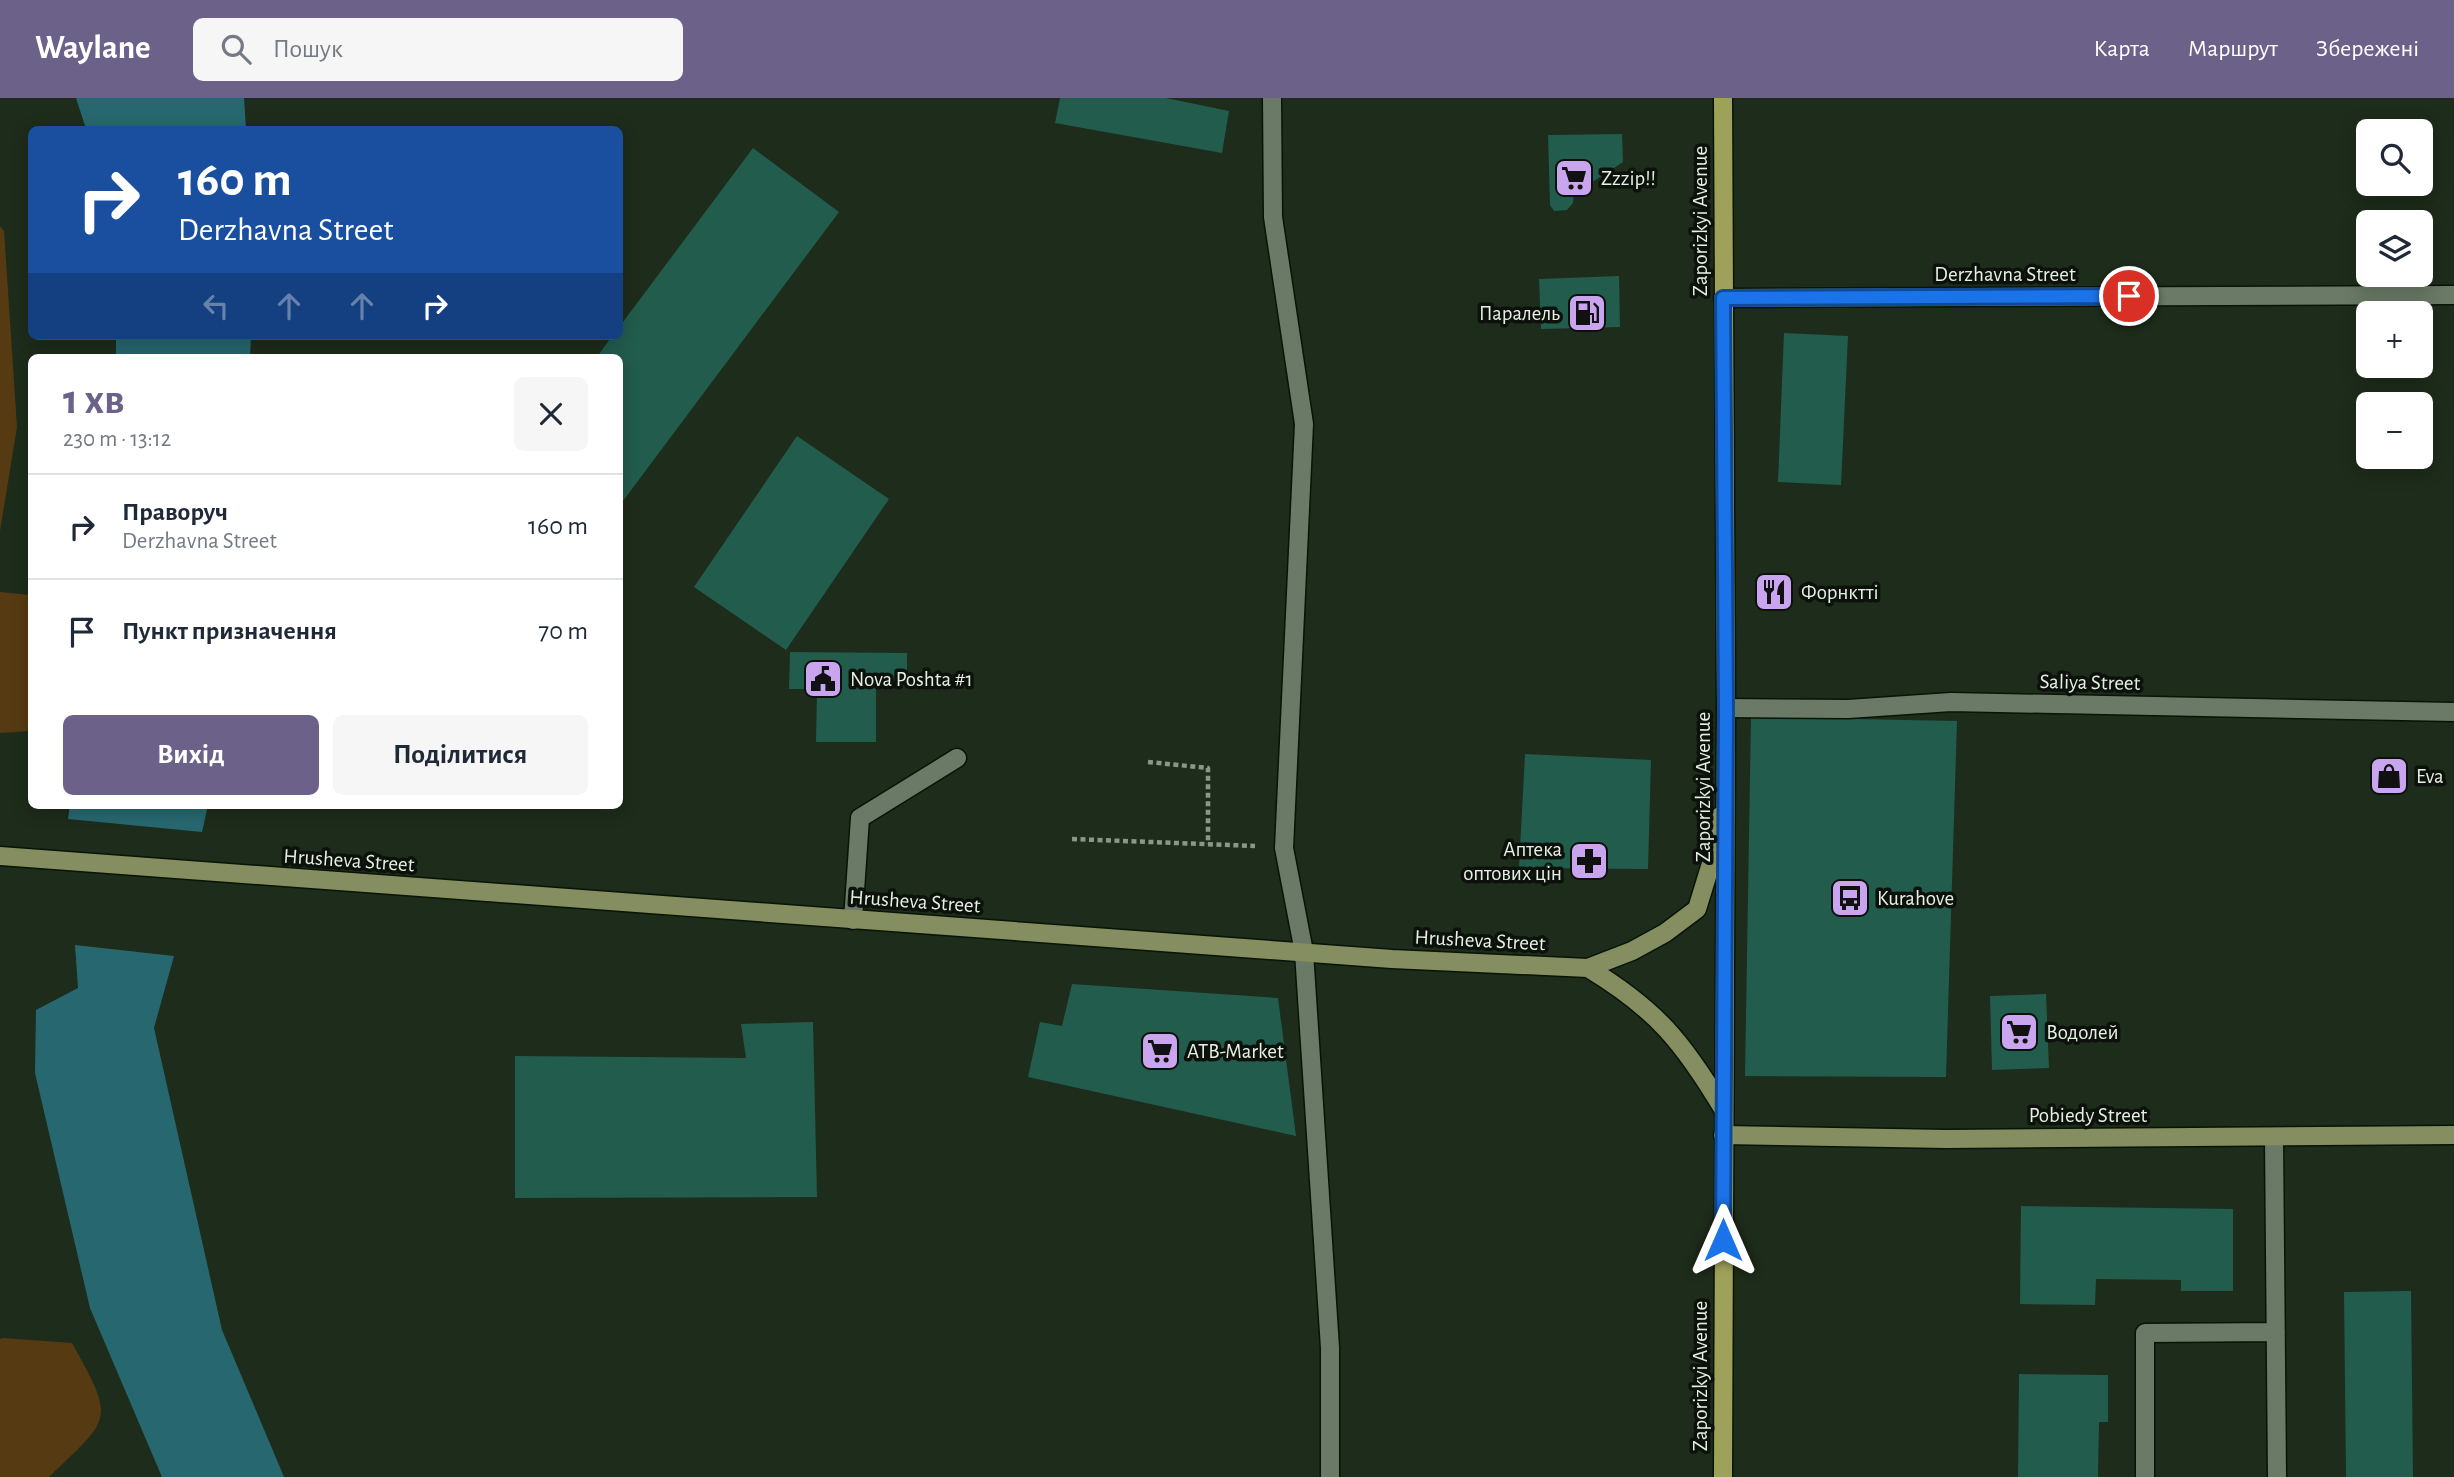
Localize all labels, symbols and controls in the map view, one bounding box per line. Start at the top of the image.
search box [193,18,683,81]
icon: search [217,30,255,68]
text: Waylane [35,32,151,65]
text: Пошук [273,36,343,62]
text: Карта [2094,37,2150,61]
text: Маршрут [2188,37,2278,61]
text: Збережені [2316,37,2419,61]
map controls [2356,119,2433,469]
button: search [2356,119,2433,196]
street label: Zaporizkyi Avenue [1690,146,1711,296]
icon: right [63,154,154,245]
text: 160 m [178,156,292,205]
supermarket icon: Zzzip!! [1553,157,1595,199]
place label: Zzzip!! [1601,168,1656,189]
button: layers [2356,210,2433,287]
text: Derzhavna Street [178,214,393,246]
street label: Derzhavna Street [1934,264,2076,285]
pin [2099,266,2159,326]
icon: arrive [2110,277,2148,315]
icon: left [197,287,235,325]
icon: ahead [270,287,308,325]
icon: ahead [343,287,381,325]
icon: right [416,287,454,325]
fuel station icon: Паралель [1566,292,1608,334]
button: + [2356,301,2433,378]
place label: Паралель [1479,303,1560,324]
button: close [514,377,588,451]
text: 1 хв [63,379,125,421]
button: − [2356,392,2433,469]
text: 230 m · 13:12 [63,428,171,451]
text: Праворуч [122,499,228,525]
icon: right [63,508,101,546]
text: 160 m [528,513,588,539]
text: Derzhavna Street [122,530,277,553]
restaurant icon: Форнктті [1753,571,1795,613]
place label: Форнктті [1801,582,1879,603]
icon: arrive [63,613,101,651]
text: Пункт призначення [122,618,337,644]
text: 70 m [538,618,588,644]
public building icon: Nova Poshta #1 [802,658,844,700]
place label: Nova Poshta #1 [850,669,973,690]
street label: Saliya Street [2039,671,2141,694]
street label: Zaporizkyi Avenue [1693,712,1714,862]
button: Вихід [63,715,319,795]
button: Поділитися [333,715,588,795]
shop icon: Eva [2368,755,2410,797]
place label: Eva [2416,766,2444,787]
place label: Аптека оптових цін [1463,839,1562,884]
pharmacy icon: Аптека оптових цін [1568,840,1610,882]
street label: Hrusheva Street [283,845,415,876]
bus stop icon: Kurahove [1829,877,1871,919]
street label: Hrusheva Street [849,886,981,917]
place label: Kurahove [1877,888,1954,909]
street label: Hrusheva Street [1414,927,1546,954]
supermarket icon: Водолей [1998,1011,2040,1053]
place label: Водолей [2046,1022,2119,1043]
supermarket icon: ATB-Market [1139,1030,1181,1072]
place label: ATB-Market [1187,1041,1284,1062]
street label: Pobiedy Street [2029,1105,2148,1126]
position arrow [1686,1203,1760,1277]
street label: Zaporizkyi Avenue [1690,1301,1711,1451]

